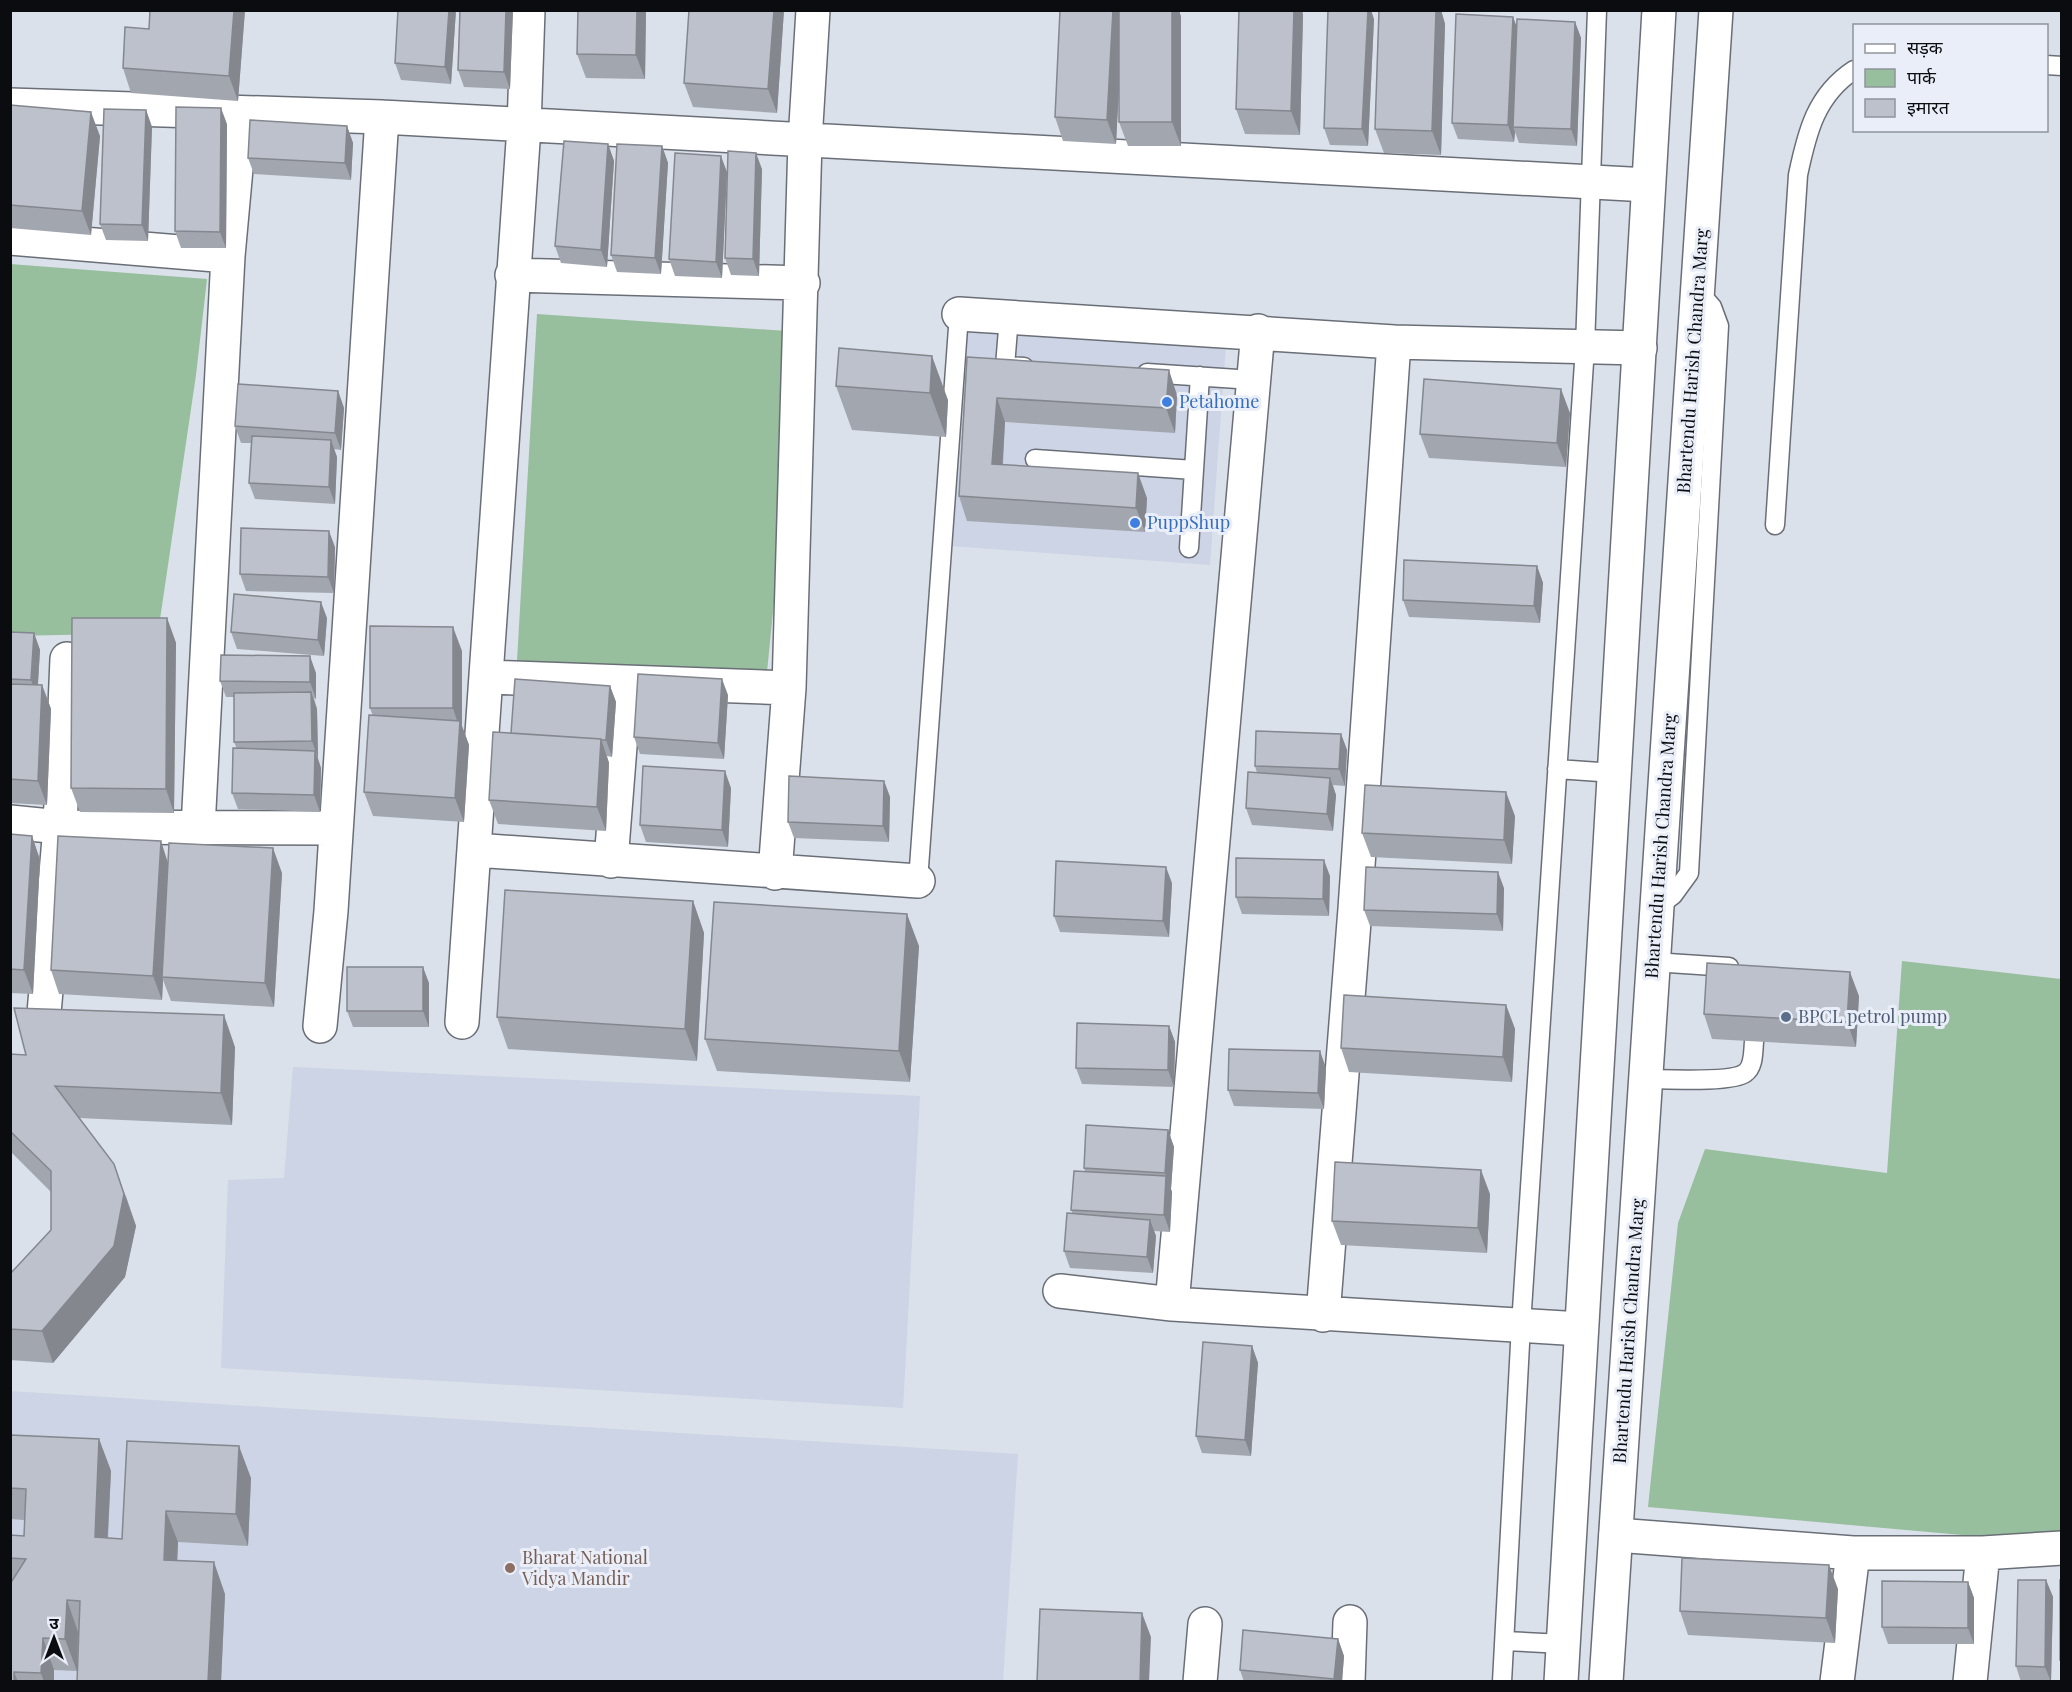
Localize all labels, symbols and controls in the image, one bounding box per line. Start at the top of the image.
legend [1853,24,2048,132]
text: सड़क [1907,35,1944,59]
text: पार्क [1907,65,1937,89]
text: इमारत [1907,95,1950,119]
street label: Bhartendu Harish Chandra Marg [1671,227,1713,494]
place label: Petahome [1179,389,1259,413]
marker: Petahome [1160,395,1174,409]
place label: PuppShup [1147,510,1230,534]
marker: PuppShup [1128,516,1142,530]
street label: Bhartendu Harish Chandra Marg [1639,712,1681,979]
place label: BPCL petrol pump [1798,1004,1947,1028]
marker: BPCL petrol pump [1779,1010,1793,1024]
street label: Bhartendu Harish Chandra Marg [1607,1197,1649,1464]
place label: Bharat National Vidya Mandir [521,1545,648,1590]
marker: Bharat National Vidya Mandir [503,1561,517,1575]
north arrow [24,1608,84,1668]
text: उ [49,1612,59,1633]

